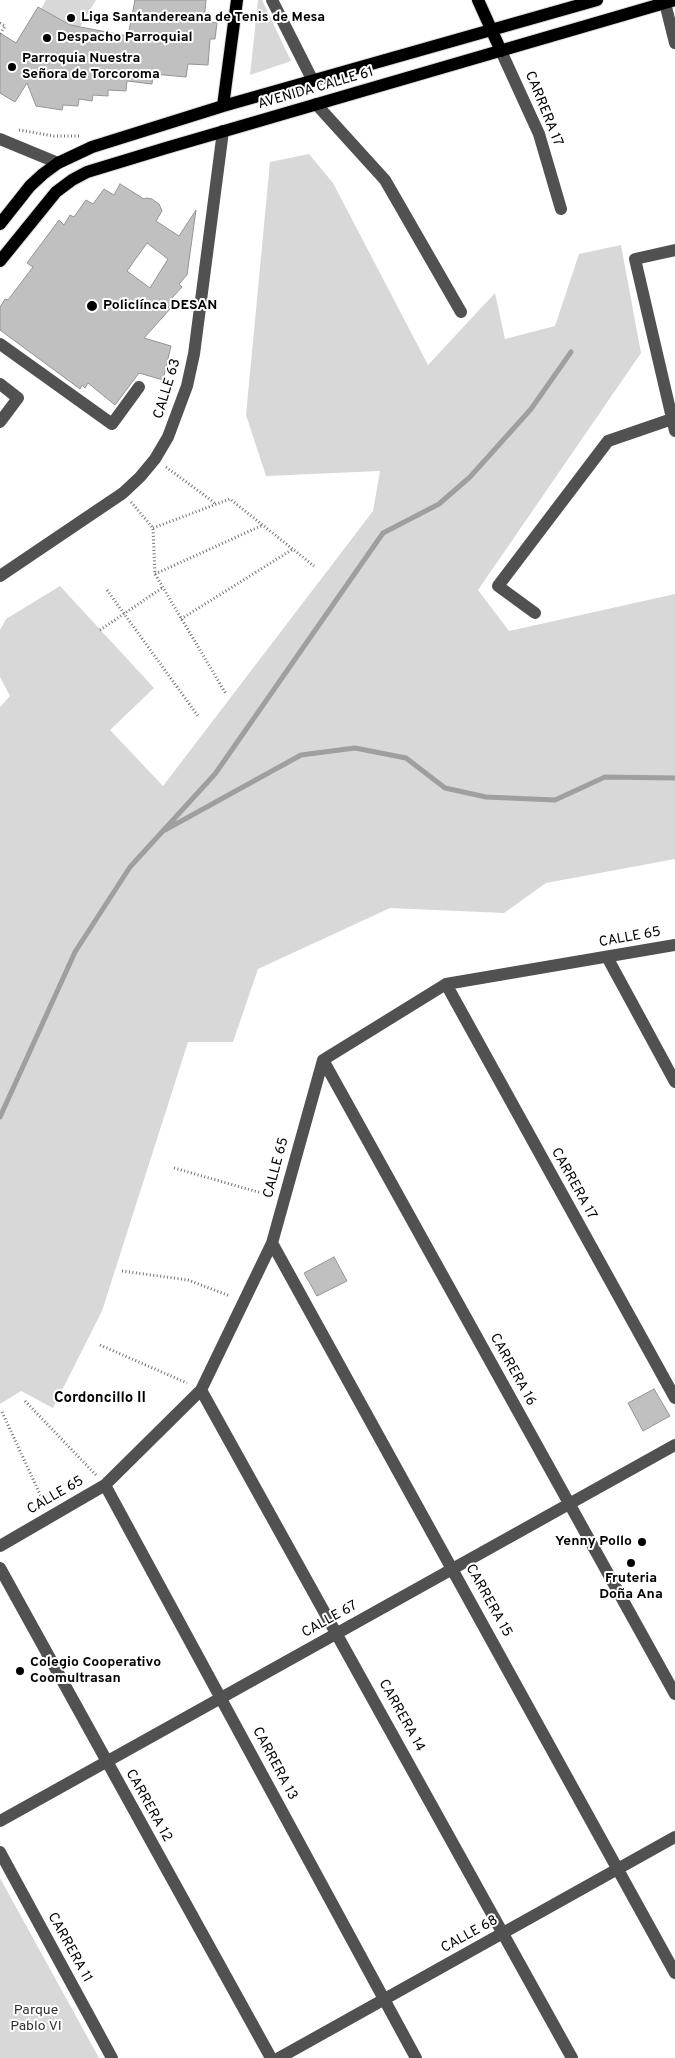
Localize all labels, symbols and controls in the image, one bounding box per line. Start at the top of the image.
place label: Liga Santandereana de Tenis de Mesa [81,10,325,26]
marker: Liga Santandereana de Tenis de Mesa [65,12,77,24]
place label: Despacho Parroquial [57,30,193,46]
marker: Despacho Parroquial [41,32,53,44]
place label: Parroquia Nuestra Señora de Torcoroma [22,51,160,84]
marker: Parroquia Nuestra Señora de Torcoroma [6,61,18,73]
street label: AVENIDA CALLE 61 [256,64,376,114]
street label: CARRERA 17 [520,69,566,149]
place label: Policlínca DESAN [103,298,217,314]
marker: Policlínca DESAN [85,299,99,313]
street label: CALLE 63 [151,357,185,421]
street label: CALLE 65 [598,924,662,952]
street label: CALLE 65 [261,1136,293,1200]
street label: CARRERA 17 [546,1145,600,1223]
street label: CARRERA 16 [485,1331,539,1409]
district label: Cordoncillo II [54,1390,146,1408]
street label: CALLE 65 [25,1473,87,1519]
place label: Yenny Pollo [555,1534,632,1550]
marker: Yenny Pollo [636,1536,648,1548]
marker: Fruteria Doña Ana [625,1557,637,1569]
street label: CARRERA 15 [461,1562,515,1640]
place label: Fruteria Doña Ana [599,1571,663,1604]
street label: CALLE 67 [299,1598,361,1642]
place label: Colegio Cooperativo Coomultrasan [30,1655,161,1688]
marker: Colegio Cooperativo Coomultrasan [14,1665,26,1677]
street label: CARRERA 14 [374,1677,428,1755]
street label: CARRERA 13 [248,1725,300,1803]
street label: CARRERA 12 [121,1767,175,1845]
street label: CARRERA 11 [43,1910,95,1986]
street label: CALLE 68 [439,1913,501,1957]
park label: Parque Pablo VI [10,2003,62,2035]

